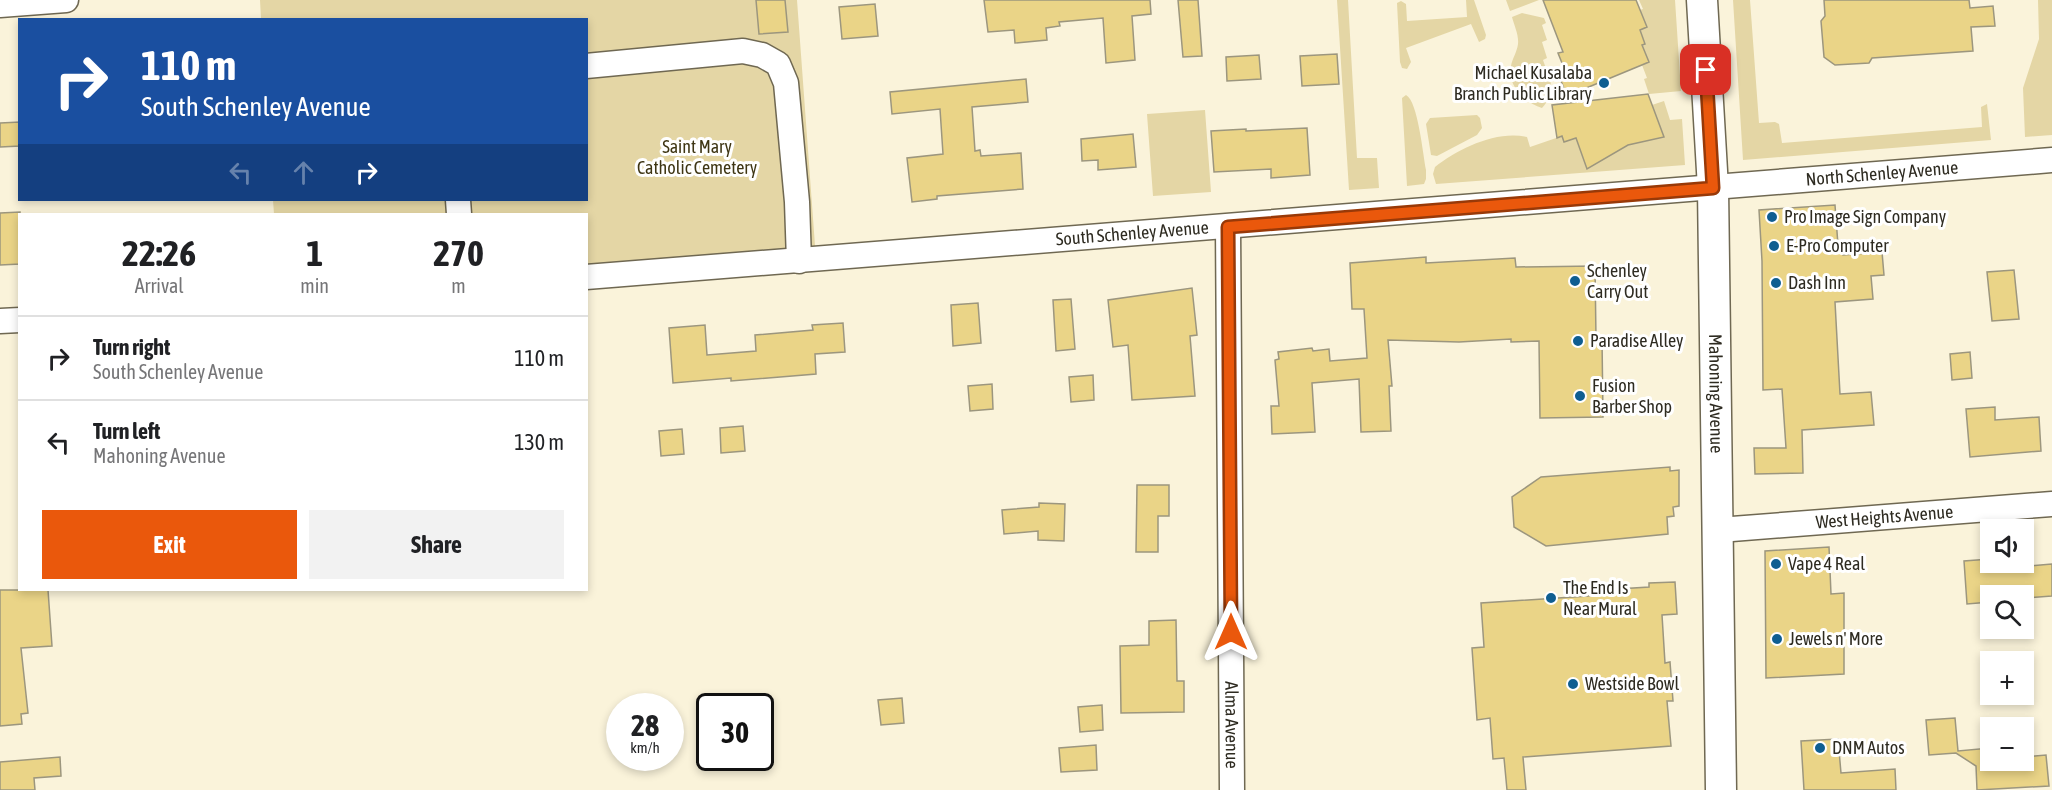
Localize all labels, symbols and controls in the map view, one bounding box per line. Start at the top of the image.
text: 110 m [141,41,236,89]
icon: right [42,42,120,120]
pin [1680,44,1731,95]
icon: arrive [1689,53,1722,86]
place label: Michael Kusalaba Branch Public Library [1454,62,1592,104]
marker: Michael Kusalaba Branch Public Library [1597,76,1611,90]
text: South Schenley Avenue [141,91,371,122]
park label: Saint Mary Catholic Cemetery [637,136,757,178]
icon: left [224,156,257,189]
icon: ahead [287,156,320,189]
icon: right [350,156,383,189]
street label: North Schenley Avenue [1805,157,1959,190]
place label: Pro Image Sign Company [1784,206,1946,227]
marker: Pro Image Sign Company [1765,210,1779,224]
street label: South Schenley Avenue [1055,216,1210,249]
text: 22:26 [122,232,196,274]
text: 1 [306,232,323,274]
text: 270 [433,232,484,274]
place label: E-Pro Computer [1786,235,1889,256]
marker: E-Pro Computer [1767,239,1781,253]
place label: Schenley Carry Out [1587,260,1648,302]
place label: Dash Inn [1788,272,1846,293]
text: Arrival [135,274,184,297]
text: min [300,274,329,297]
text: m [451,274,466,297]
marker: Schenley Carry Out [1568,274,1582,288]
marker: Dash Inn [1769,276,1783,290]
place label: Paradise Alley [1590,330,1683,351]
text: Turn right [93,334,170,360]
marker: Paradise Alley [1571,334,1585,348]
street label: Mahoning Avenue [1705,334,1728,453]
icon: right [42,342,75,375]
text: 110 m [514,345,564,371]
text: South Schenley Avenue [93,360,263,383]
place label: Fusion Barber Shop [1592,375,1672,417]
marker: Fusion Barber Shop [1573,389,1587,403]
text: Turn left [93,418,160,444]
icon: left [42,426,75,459]
text: 130 m [514,429,564,455]
text: Mahoning Avenue [93,444,226,467]
street label: West Heights Avenue [1815,501,1954,532]
button: Exit [42,510,297,579]
button: Share [309,510,564,579]
map controls [1980,519,2034,771]
button: sound [1980,519,2034,573]
place label: Vape 4 Real [1788,553,1865,574]
marker: Vape 4 Real [1769,557,1783,571]
place label: The End Is Near Mural [1563,577,1637,619]
button: search [1980,585,2034,639]
marker: The End Is Near Mural [1544,591,1558,605]
position arrow [1199,600,1263,664]
place label: Jewels n' More [1789,628,1883,649]
marker: Jewels n' More [1770,632,1784,646]
button: + [1980,651,2034,705]
place label: Westside Bowl [1585,673,1679,694]
marker: Westside Bowl [1566,677,1580,691]
street label: Alma Avenue [1221,681,1243,769]
speed limit sign: 30 [696,693,774,771]
text: 28 [631,708,659,742]
button: − [1980,717,2034,771]
place label: DNM Autos [1832,737,1905,758]
text: km/h [630,739,660,756]
marker: DNM Autos [1813,741,1827,755]

